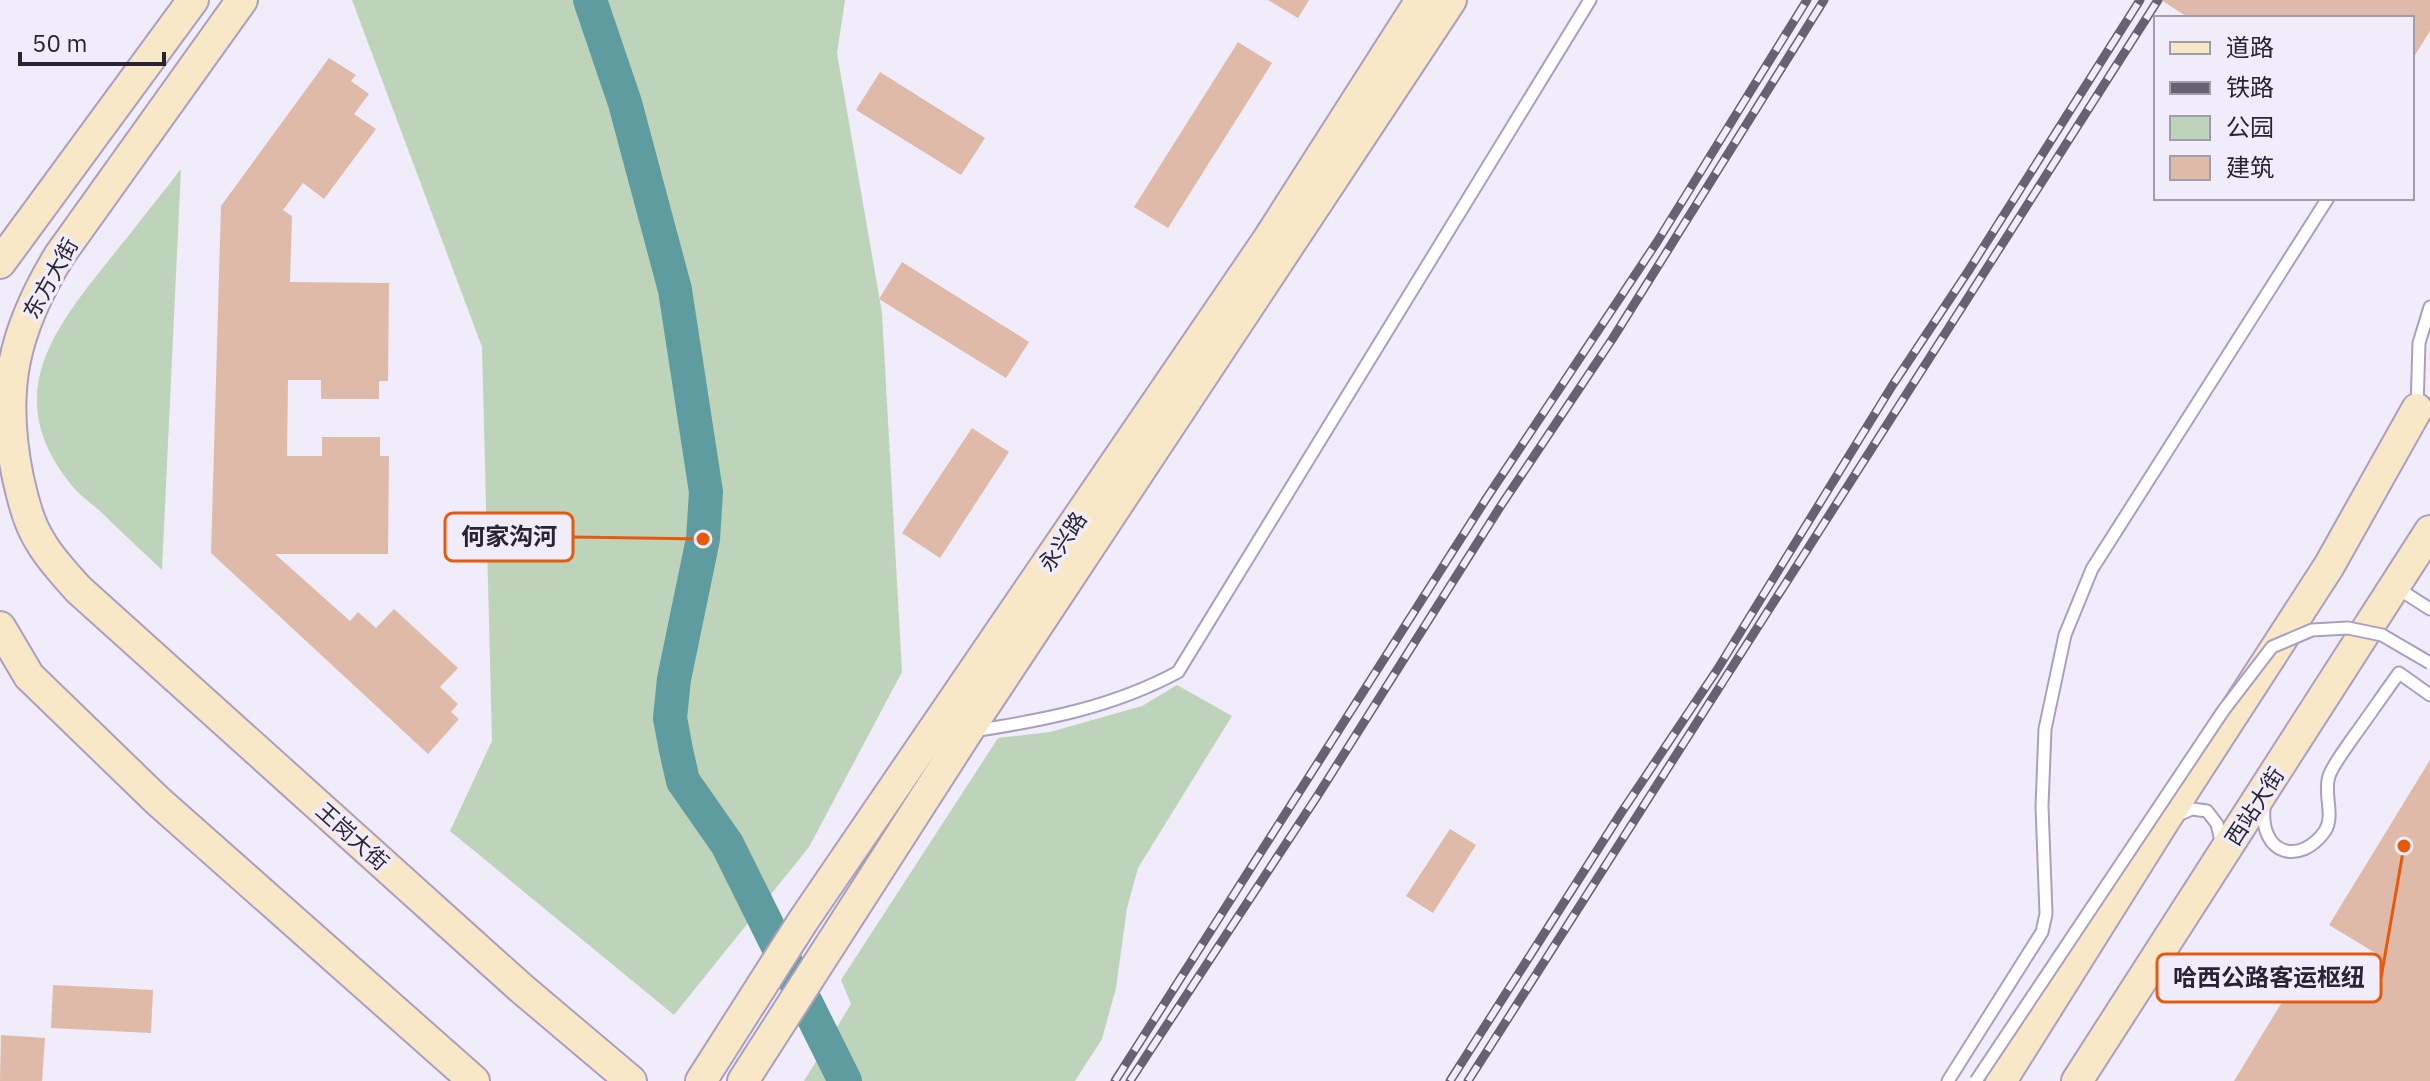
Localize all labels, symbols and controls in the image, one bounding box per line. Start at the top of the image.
scale bar [20,16,164,66]
legend [2154,16,2414,200]
text: 50 m [32,27,87,59]
text: 道路 [2226,31,2274,63]
text: 铁路 [2226,71,2274,103]
text: 公园 [2226,111,2274,143]
text: 建筑 [2226,151,2274,183]
street label: 东方大街 [16,232,84,324]
street label: 永兴路 [1032,506,1092,576]
callout: 何家沟河 [445,513,573,561]
text: 何家沟河 [461,520,557,552]
street label: 西站大街 [2218,761,2290,851]
street label: 王岗大街 [311,796,395,876]
callout: 哈西公路客运枢纽 [2157,954,2381,1002]
text: 哈西公路客运枢纽 [2173,961,2365,993]

